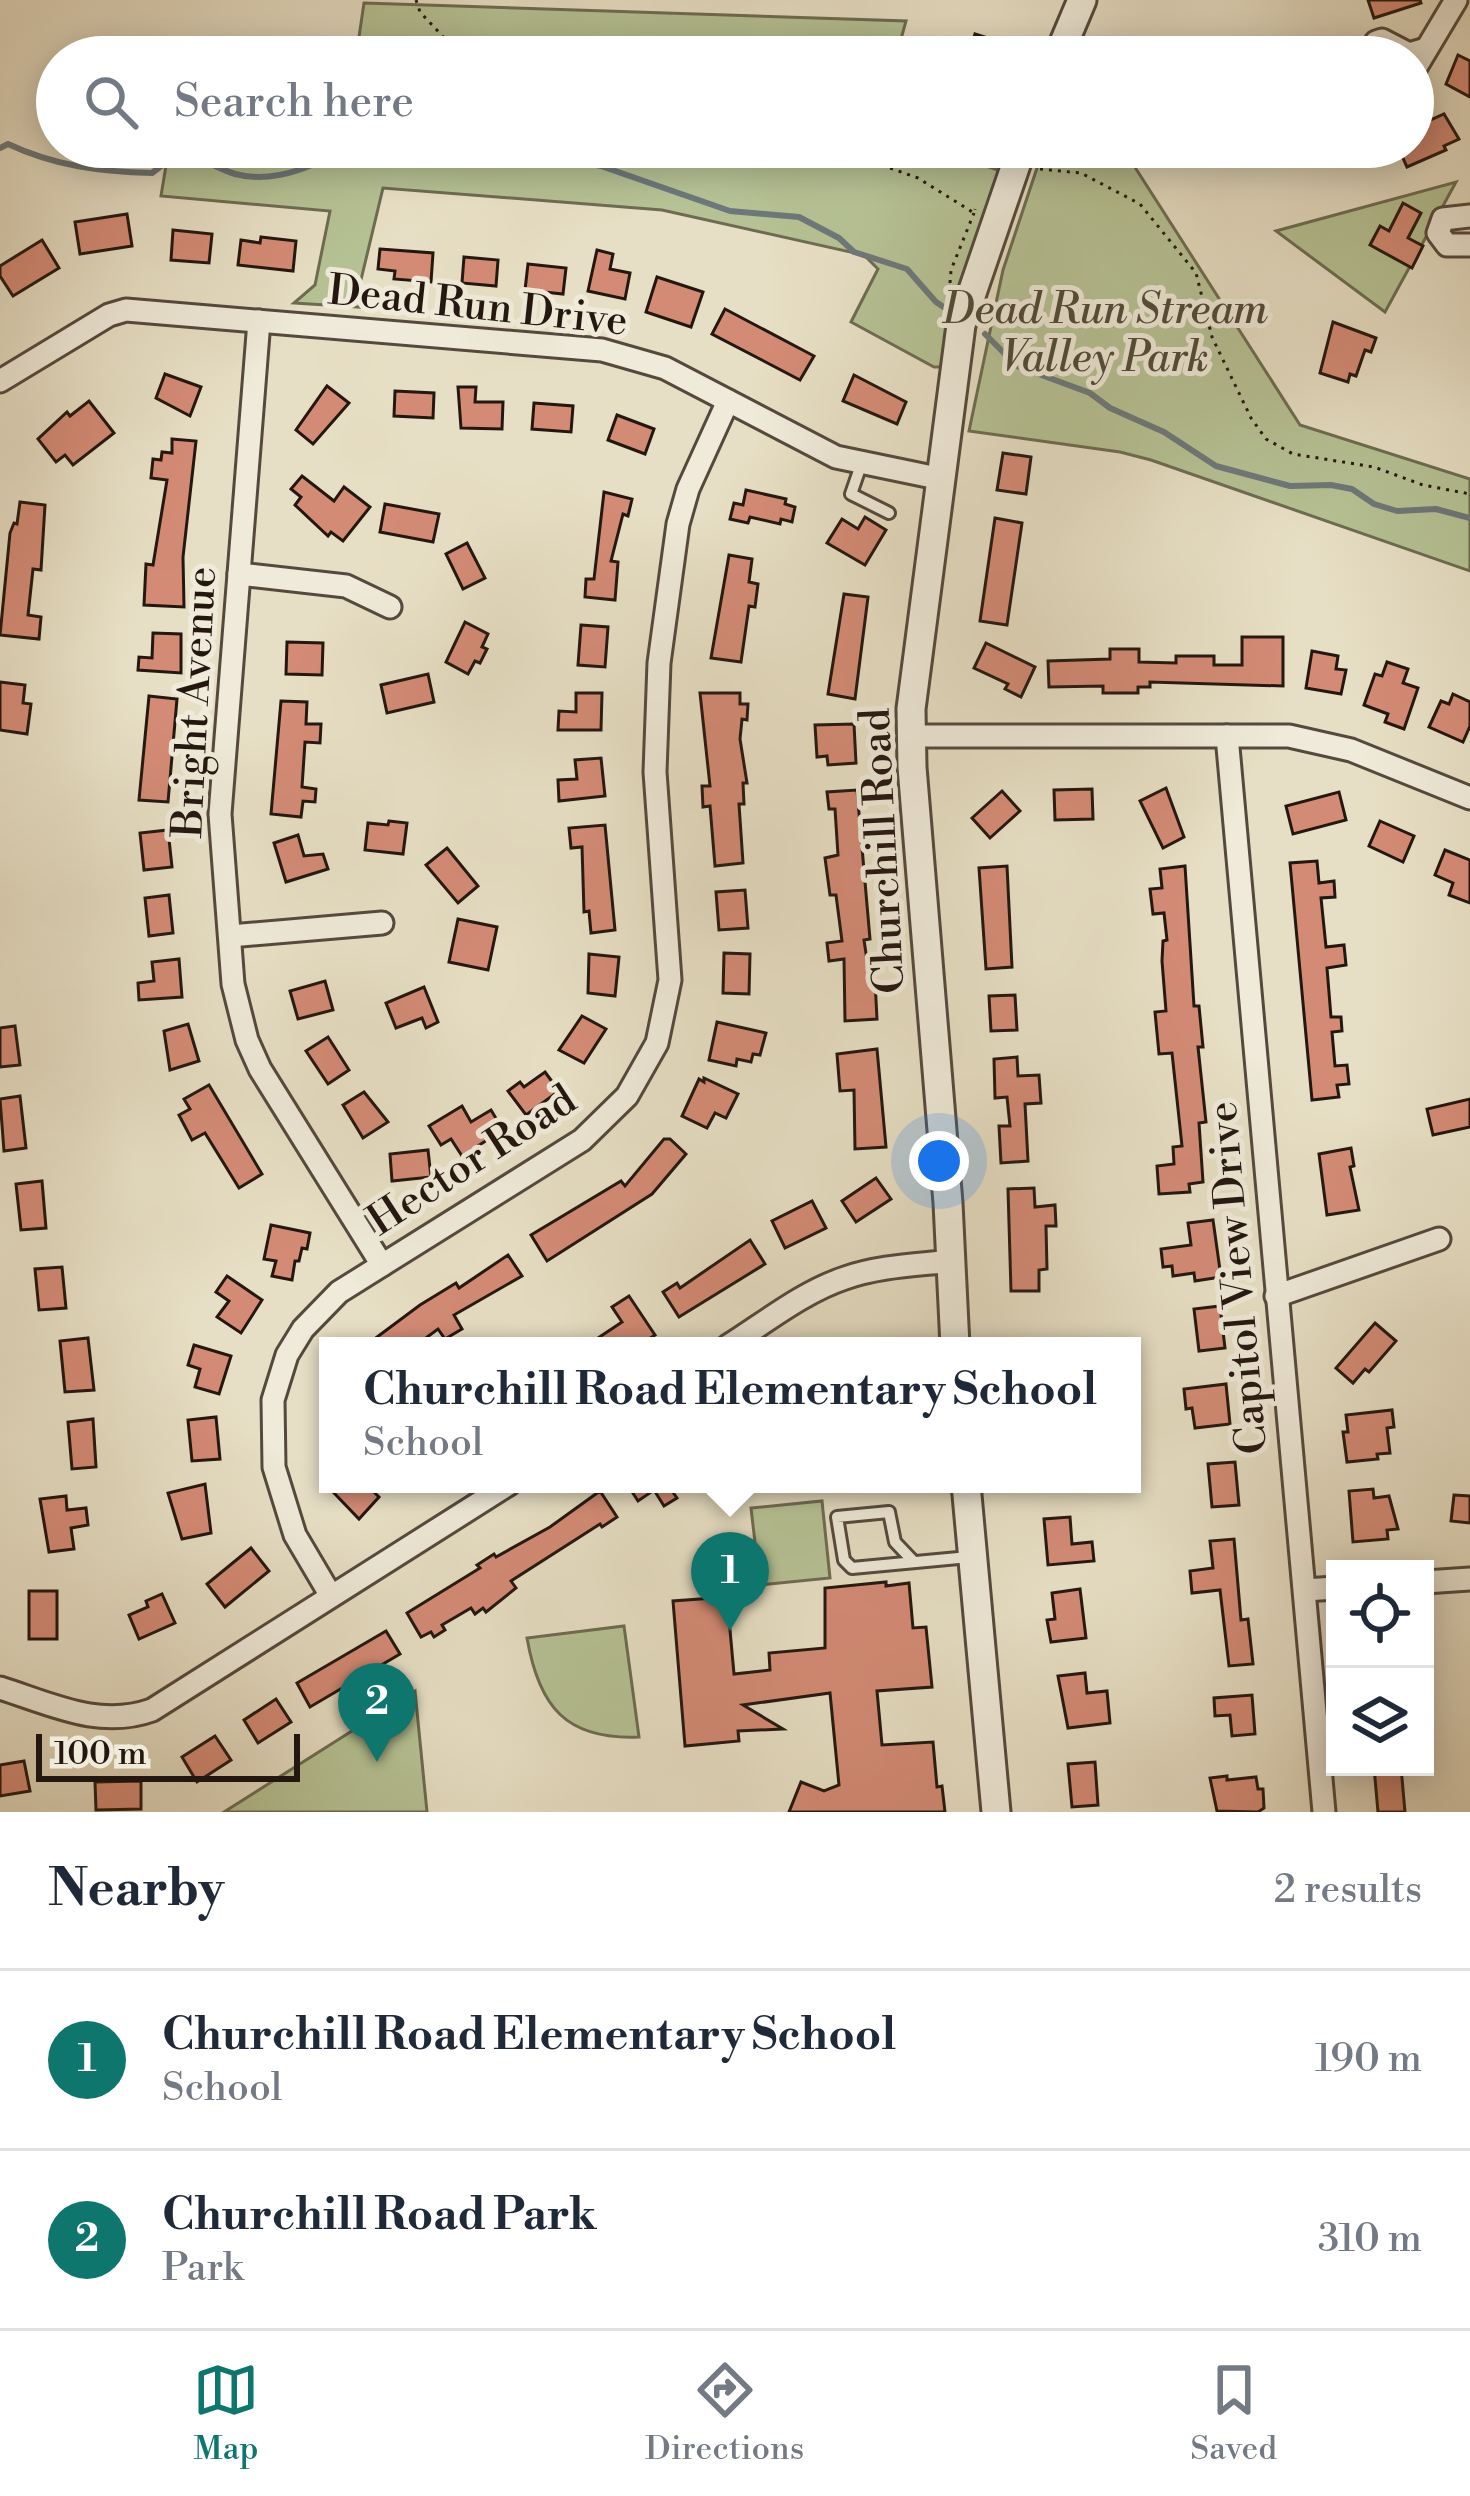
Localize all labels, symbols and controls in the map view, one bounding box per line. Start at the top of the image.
search box [36,36,1434,168]
icon: search [78,69,144,135]
text: Search here [174,74,414,131]
street label: Dead Run Drive [325,264,630,349]
park label: Dead Run Stream Valley Park [941,284,1268,385]
street label: Bright Avenue [162,565,230,840]
street label: Churchill Road [850,706,917,995]
street label: Hector Road [358,1074,587,1248]
street label: Capitol View Drive [1197,1099,1280,1456]
your location [909,1131,969,1191]
popup [319,1337,1141,1493]
text: Churchill Road Elementary School [363,1362,1097,1419]
text: School [363,1419,483,1468]
pin: 1 [691,1532,769,1631]
map controls [1326,1560,1434,1776]
button: locate [1326,1560,1434,1668]
pin: 2 [338,1663,416,1762]
button: layers [1326,1668,1434,1776]
scale bar [36,1728,300,1781]
text: 100 m [54,1734,147,1775]
text: Nearby [48,1858,224,1922]
text: 2 results [1274,1866,1422,1915]
text: Churchill Road Elementary School [162,2007,896,2064]
text: 1 [78,2035,96,2084]
text: 190 m [1315,2035,1422,2084]
text: School [162,2064,282,2113]
text: Churchill Road Park [162,2187,597,2244]
text: 2 [75,2215,99,2264]
text: 310 m [1318,2215,1422,2264]
text: Park [162,2244,243,2293]
tab: Map [193,2357,259,2470]
tab: Directions [645,2357,804,2470]
tab: Saved [1190,2357,1277,2470]

